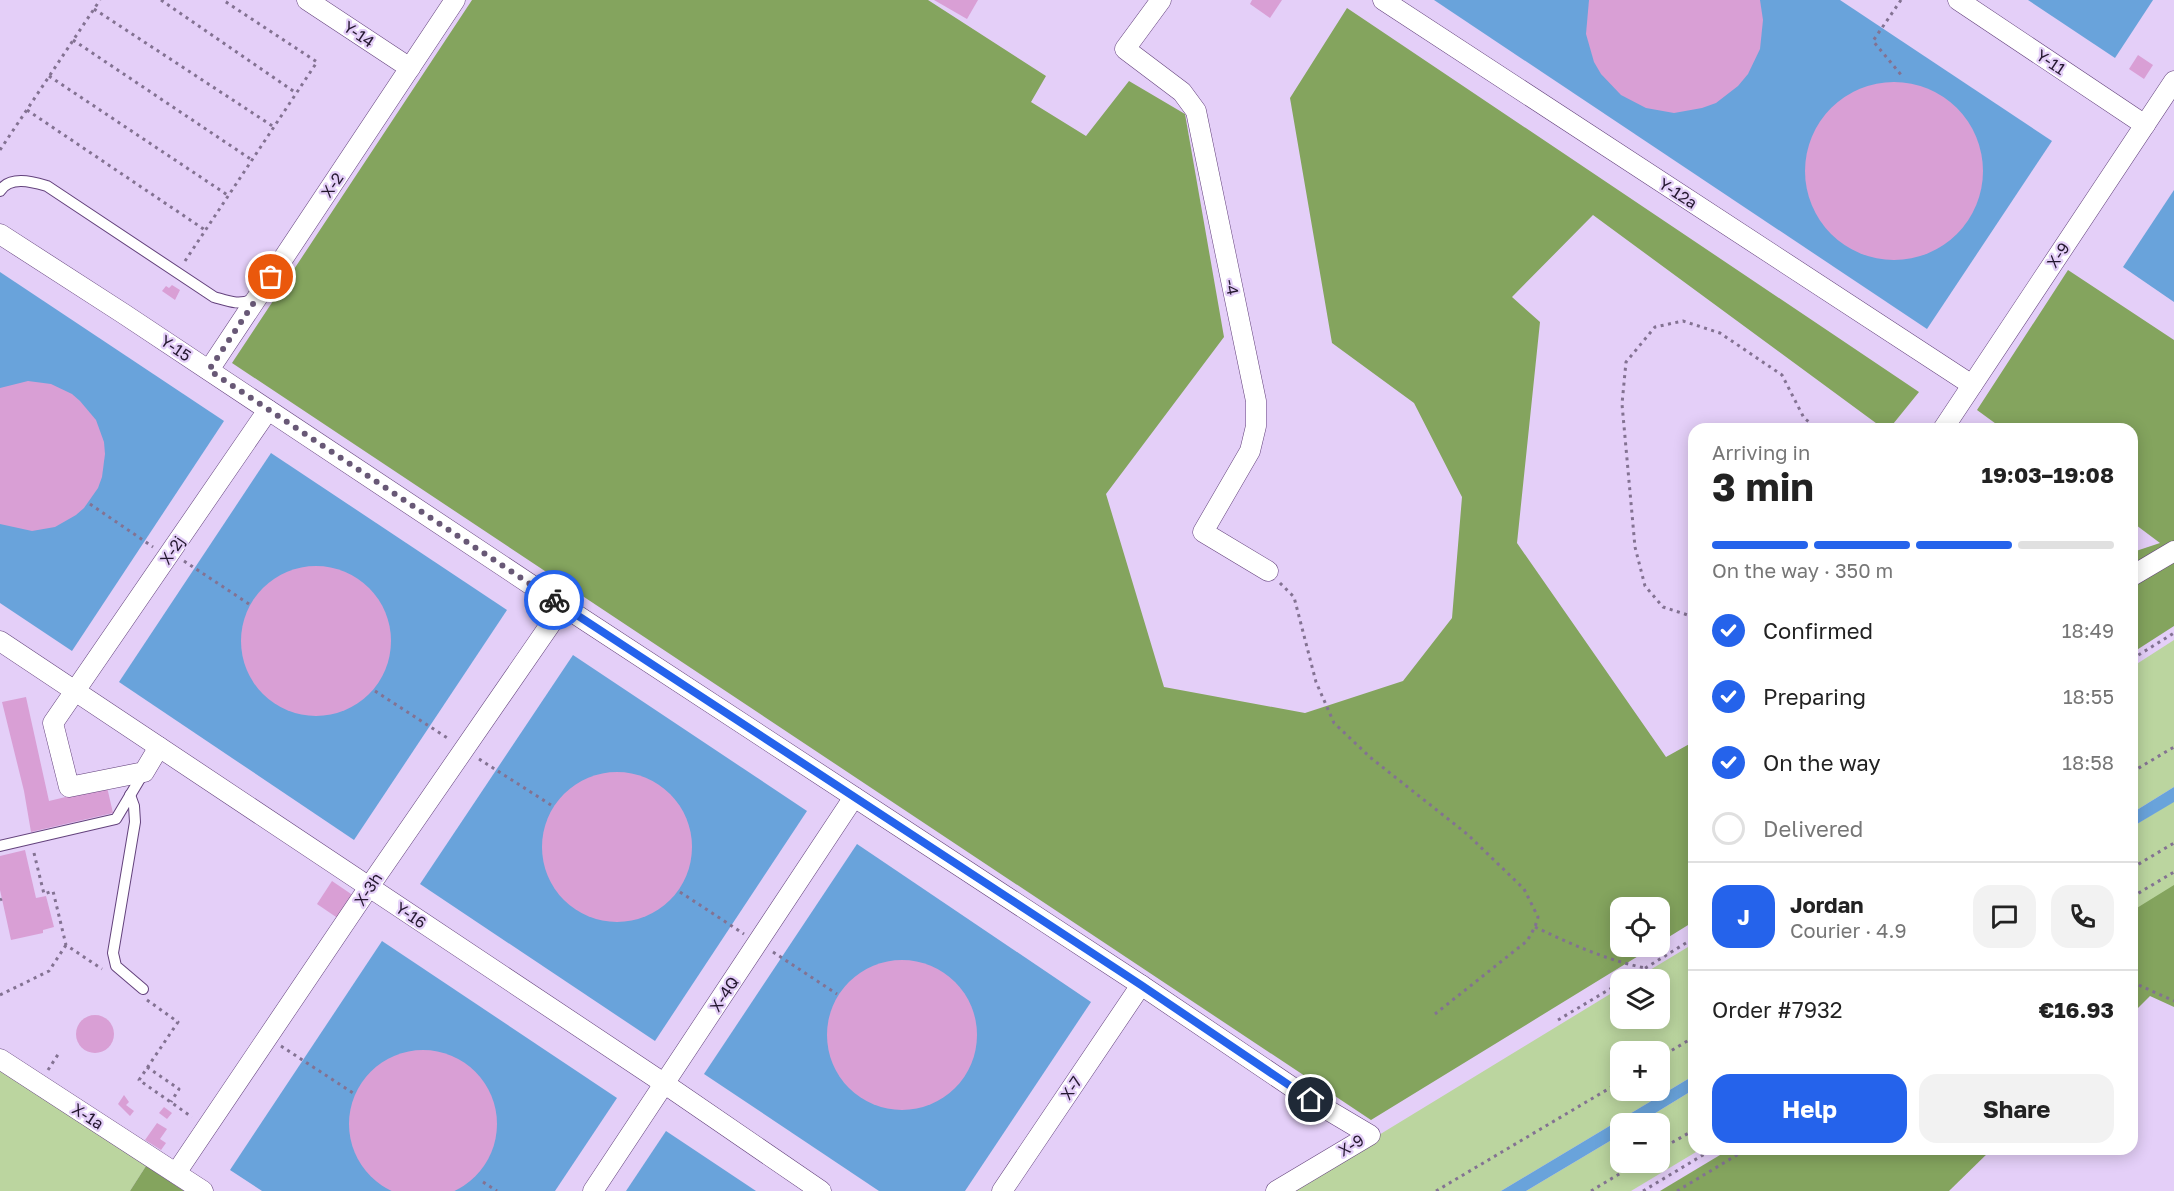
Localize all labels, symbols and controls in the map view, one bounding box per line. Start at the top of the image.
street label: Y-14 [340,16,378,52]
street label: Y-11 [2032,45,2070,79]
street label: X-2 [316,169,348,201]
street label: Y-12a [1655,173,1701,213]
street label: X-9 [2042,238,2074,272]
pin [245,251,296,302]
icon: bag [254,260,287,293]
street label: -4 [1221,277,1243,297]
street label: Y-15 [157,331,195,365]
text: Arriving in [1712,440,1810,464]
text: 19:03–19:08 [1982,461,2114,488]
text: 3 min [1712,463,1814,510]
street label: X-2j [155,532,189,568]
text: On the way · 350 m [1712,558,1893,582]
courier [524,570,584,630]
icon: bike [538,584,571,617]
icon: check [1712,614,1745,647]
text: Confirmed [1763,617,1873,644]
text: 18:49 [2062,618,2114,642]
icon: check [1712,680,1745,713]
text: Preparing [1763,683,1866,710]
text: 18:55 [2063,684,2114,708]
icon: check [1712,746,1745,779]
text: On the way [1763,749,1881,776]
text: 18:58 [2062,750,2114,774]
text: Delivered [1763,815,1863,842]
street label: X-3h [350,869,386,909]
button: chat [1973,885,2036,948]
button: phone [2051,885,2114,948]
text: Jordan [1790,891,1864,918]
street label: Y-16 [392,897,430,933]
map controls [1610,897,1670,1173]
button: locate [1610,897,1670,957]
text: J [1737,903,1750,930]
text: Courier · 4.9 [1790,918,1907,942]
button: layers [1610,969,1670,1029]
street label: X-4Q [705,973,743,1015]
text: Order #7932 [1712,996,1843,1023]
text: €16.93 [2039,996,2114,1023]
button: + [1610,1041,1670,1101]
street label: X-7 [1056,1072,1086,1104]
pin [1285,1074,1336,1125]
button: Help [1712,1074,1907,1143]
button: Share [1919,1074,2114,1143]
icon: home [1294,1083,1327,1116]
street label: X-1a [69,1099,107,1133]
button: − [1610,1113,1670,1173]
street label: X-9 [1335,1130,1367,1160]

